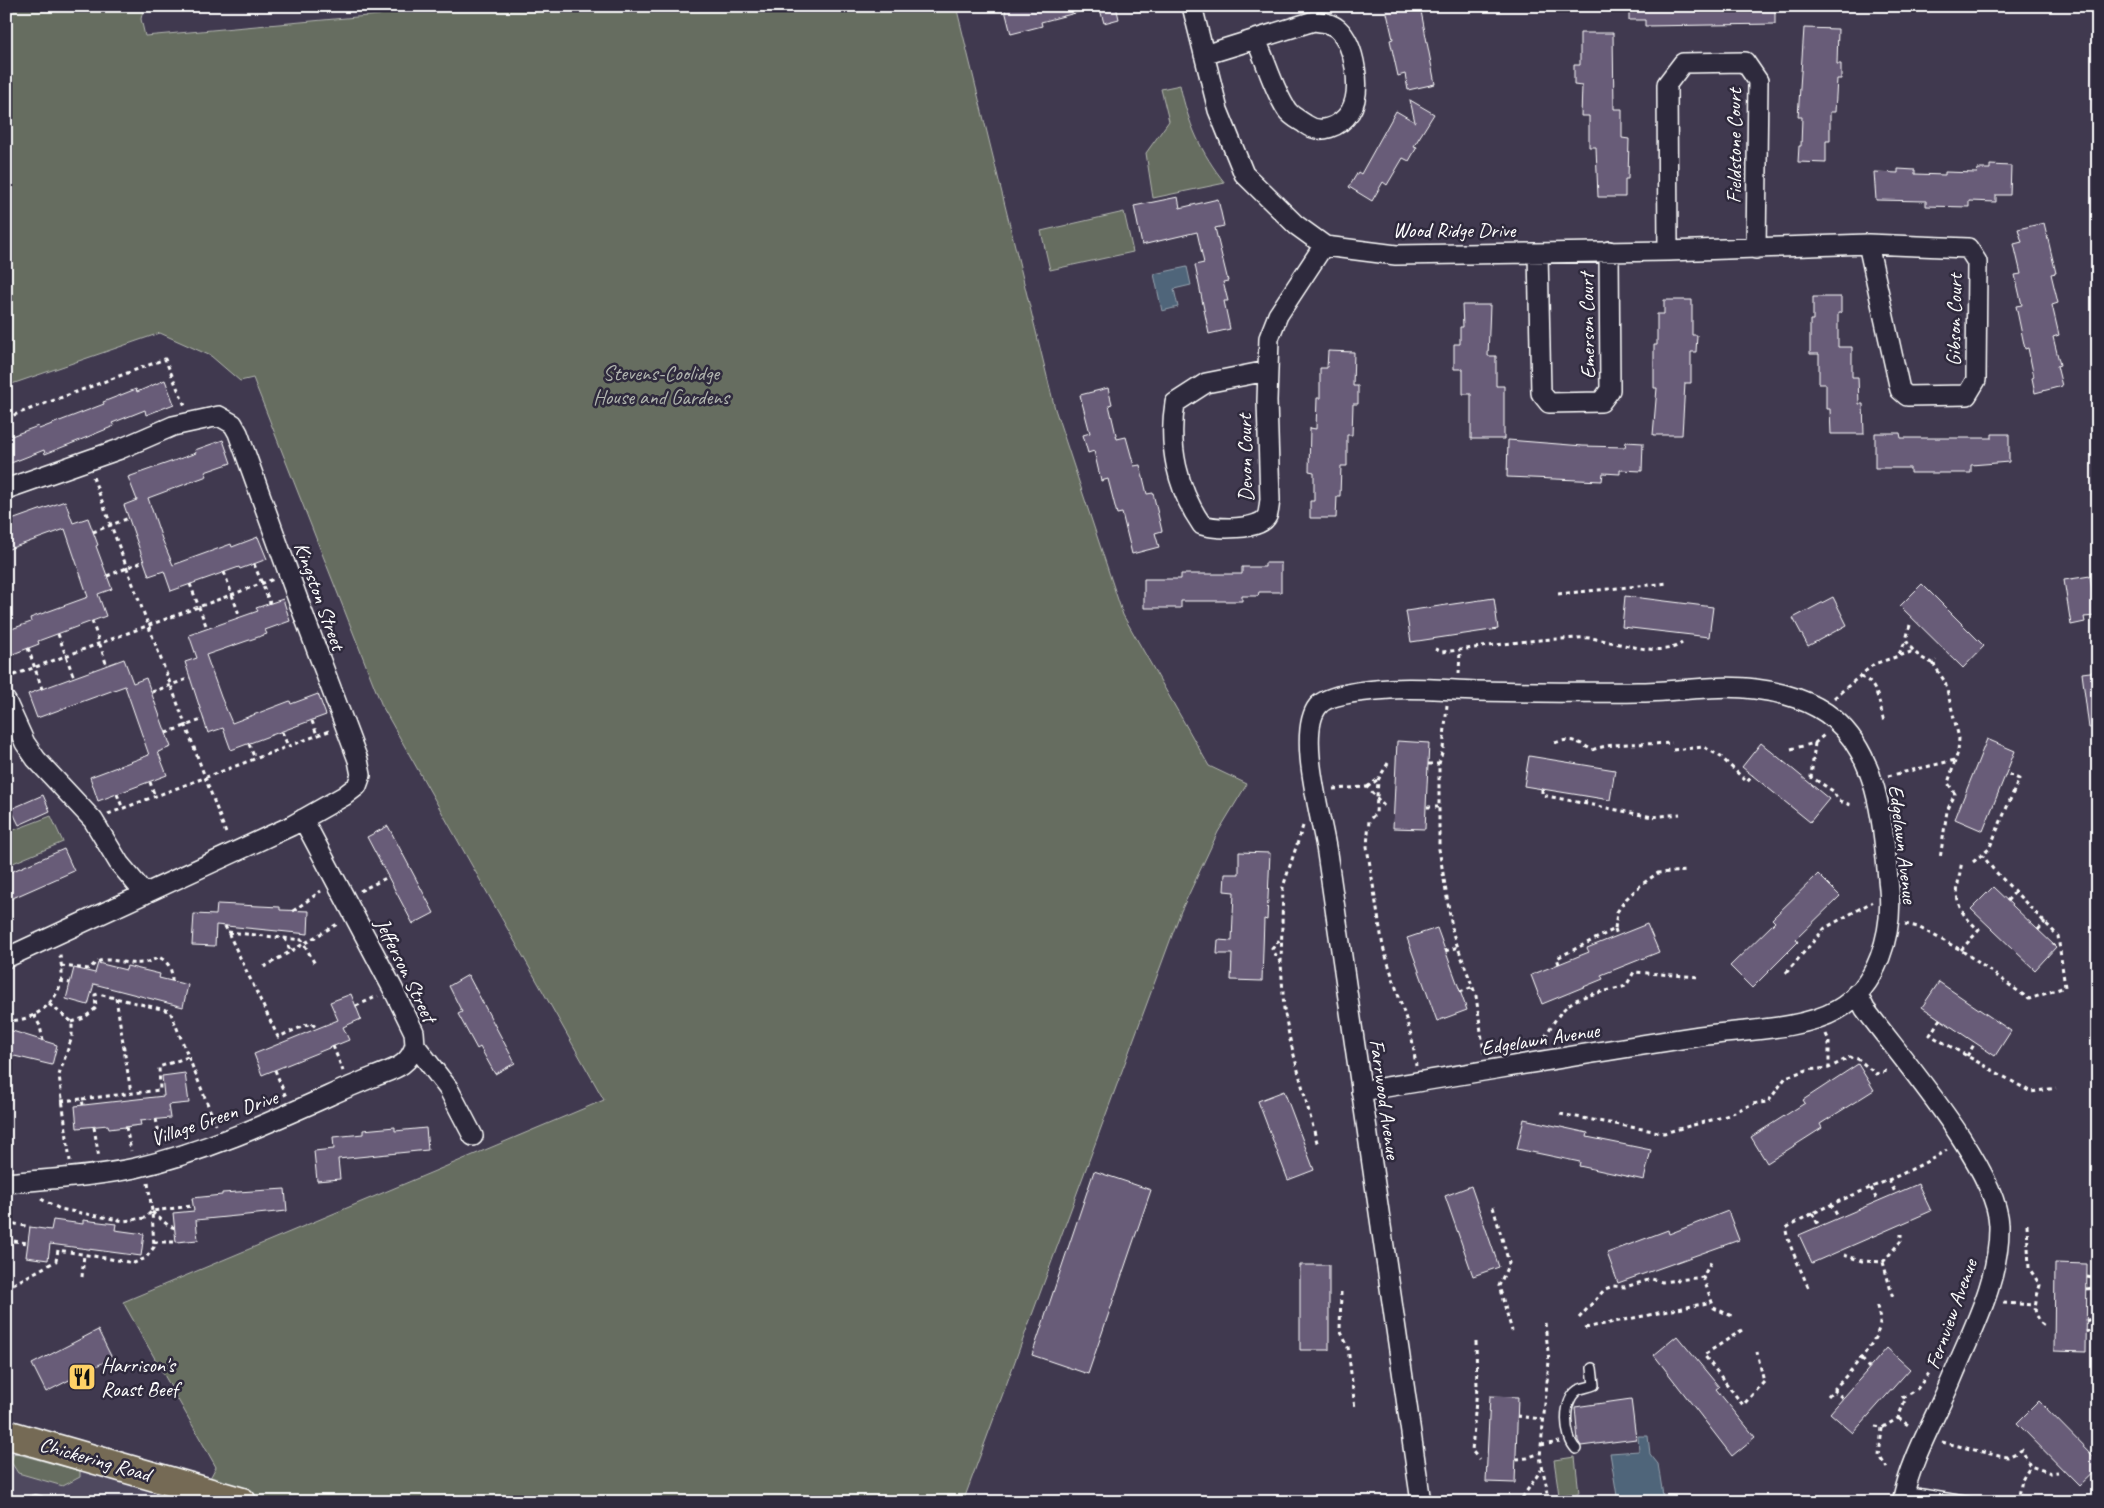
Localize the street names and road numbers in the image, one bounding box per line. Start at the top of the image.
street label: Fieldstone Court [1721,87,1747,203]
street label: Wood Ridge Drive [1393,217,1517,243]
street label: Emerson Court [1573,270,1601,379]
street label: Gibson Court [1940,272,1968,366]
street label: Devon Court [1231,412,1259,502]
street label: Kingston Street [288,539,352,655]
street label: Edgelawn Avenue [1883,783,1923,906]
street label: Jefferson Street [369,913,444,1029]
street label: Edgelawn Avenue [1479,1017,1602,1061]
street label: Farrwood Avenue [1364,1037,1406,1162]
street label: Village Green Drive [147,1083,283,1152]
street label: Fernview Avenue [1919,1254,1983,1373]
street label: Chickering Road [37,1431,157,1488]

